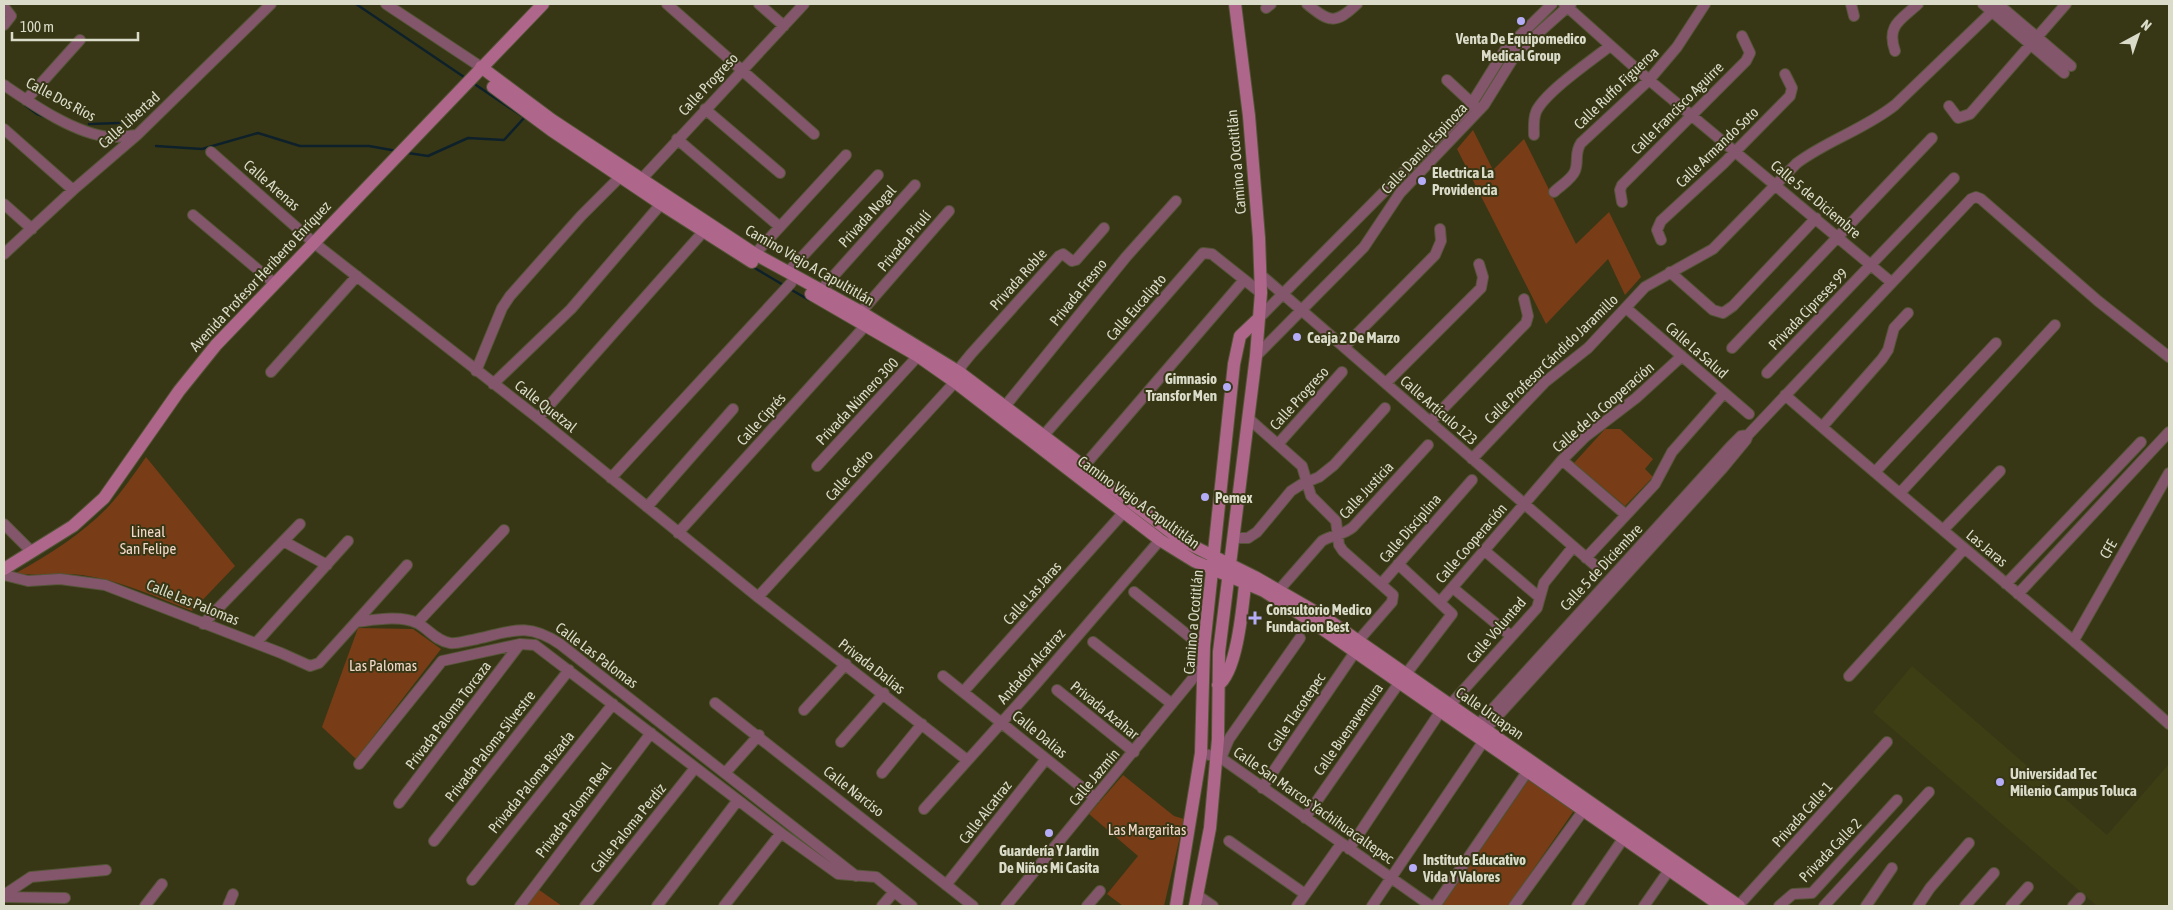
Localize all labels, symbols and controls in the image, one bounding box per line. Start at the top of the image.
scale bar [12,10,139,42]
north arrow [2113,10,2163,60]
marker: Venta De Equipomedico Medical Group [1515,15,1527,27]
text: N [2138,16,2155,34]
text: 100 m [20,18,54,35]
place label: Venta De Equipomedico Medical Group [1455,30,1586,64]
street label: Calle Ruffo Figueroa [1570,43,1662,133]
street label: Calle Progreso [675,49,741,119]
street label: Calle Francisco Aguirre [1627,58,1727,158]
street label: Calle Dos Ríos [23,74,99,124]
street label: Calle Libertad [95,88,163,152]
street label: Calle Daniel Espinoza [1377,99,1471,197]
street label: Calle Armando Soto [1672,103,1762,191]
street label: Camino a Ocotitlán [1223,109,1249,215]
street label: Calle Arenas [241,156,303,214]
street label: Calle 5 de Diciembre [1768,156,1865,242]
place label: Electrica La Providencia [1432,164,1498,198]
marker: Electrica La Providencia [1416,175,1428,187]
street label: Privada Nogal [835,182,899,250]
street label: Avenida Profesor Heriberto Enríquez [186,197,334,354]
street label: Privada Pirulí [874,207,935,275]
street label: Camino Viejo A Capultitlán [742,221,878,309]
street label: Privada Roble [986,245,1050,313]
street label: Privada Fresno [1046,255,1110,329]
street label: Privada Cipreses 99 [1765,265,1851,353]
street label: Calle Eucalipto [1103,270,1169,344]
street label: Calle Profesor Cándido Jaramillo [1481,291,1621,427]
street label: Calle La Salud [1662,318,1732,382]
place label: Ceaja 2 De Marzo [1307,329,1400,346]
marker: Ceaja 2 De Marzo [1291,331,1303,343]
street label: Privada Número 300 [812,354,902,448]
street label: Calle de la Cooperación [1549,358,1657,456]
street label: Calle Progreso [1266,363,1332,433]
place label: Gimnasio Transfor Men [1146,370,1217,404]
street label: Calle Artículo 123 [1397,372,1481,448]
street label: Calle Quetzal [512,377,580,435]
marker: Gimnasio Transfor Men [1221,381,1233,393]
street label: Calle Ciprés [733,389,789,449]
street label: Calle Cedro [822,446,876,504]
street label: Camino Viejo A Capultitlán [1075,452,1203,552]
street label: Calle Justicia [1335,458,1397,522]
place label: Pemex [1215,489,1253,506]
street label: Calle Disciplina [1376,490,1444,566]
marker: Pemex [1199,491,1211,503]
street label: Calle Cooperación [1432,500,1510,586]
street label: Calle 5 de Diciembre [1556,520,1646,614]
park label: Lineal San Felipe [120,523,176,557]
street label: Las Jaras [1963,526,2011,570]
street label: CFE [2096,536,2120,562]
street label: Calle Las Jaras [999,558,1065,628]
street label: Camino a Ocotitlán [1180,569,1206,675]
street label: Calle Las Palomas [144,576,242,628]
street label: Calle Voluntad [1463,594,1529,666]
place label: Consultorio Medico Fundacion Best [1266,601,1372,635]
marker: Consultorio Medico Fundacion Best [1248,611,1262,625]
street label: Calle Las Palomas [553,619,641,691]
street label: Andador Alcatraz [994,625,1069,707]
street label: Privada Dalias [835,635,909,697]
park label: Las Palomas [349,657,417,674]
street label: Privada Paloma Torcaza [402,657,494,772]
street label: Calle Tlacotepec [1264,669,1329,754]
street label: Privada Azahar [1067,677,1143,743]
street label: Calle Buenaventura [1310,680,1386,778]
street label: Calle Uruapan [1453,683,1527,743]
street label: Privada Paloma Silvestre [441,687,539,805]
street label: Calle Dalias [1009,707,1071,761]
street label: Privada Paloma Rizada [485,727,577,837]
street label: Calle San Marcos Yachihuacaltepec [1231,743,1398,867]
street label: Calle Jazmín [1065,745,1123,809]
street label: Privada Paloma Real [532,759,614,861]
street label: Calle Narciso [820,762,888,820]
place label: Universidad Tec Milenio Campus Toluca [2010,765,2137,799]
marker: Universidad Tec Milenio Campus Toluca [1994,776,2006,788]
street label: Calle Alcatraz [955,777,1015,847]
street label: Privada Calle 1 [1768,778,1836,850]
street label: Calle Paloma Perdiz [587,780,669,876]
street label: Privada Calle 2 [1795,815,1865,885]
park label: Las Margaritas [1108,821,1186,838]
marker: Guardería Y Jardin De Niños Mi Casita [1043,827,1055,839]
place label: Guardería Y Jardin De Niños Mi Casita [999,842,1099,876]
place label: Instituto Educativo Vida Y Valores [1422,851,1526,885]
marker: Instituto Educativo Vida Y Valores [1407,862,1419,874]

